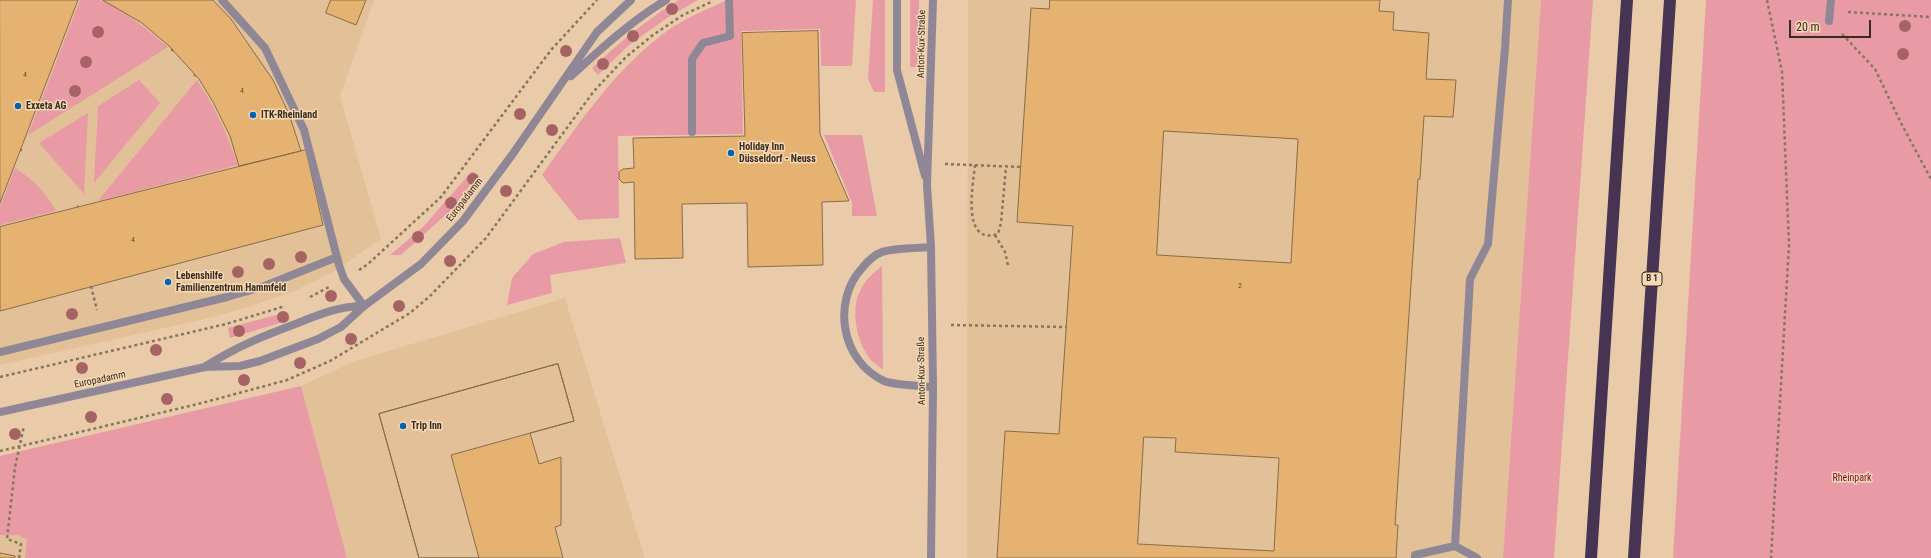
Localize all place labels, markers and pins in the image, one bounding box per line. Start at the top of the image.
place label: Exxeta AG [26,100,66,112]
marker: Exxeta AG [13,101,23,111]
place label: ITK-Rheinland [261,109,317,121]
marker: ITK-Rheinland [248,110,258,120]
place label: Holiday Inn Düsseldorf - Neuss [739,141,816,164]
marker: Holiday Inn Düsseldorf - Neuss [726,148,736,158]
place label: Lebenshilfe Familienzentrum Hammfeld [176,270,286,294]
marker: Lebenshilfe Familienzentrum Hammfeld [163,277,173,287]
place label: Trip Inn [411,420,442,432]
marker: Trip Inn [398,421,408,431]

